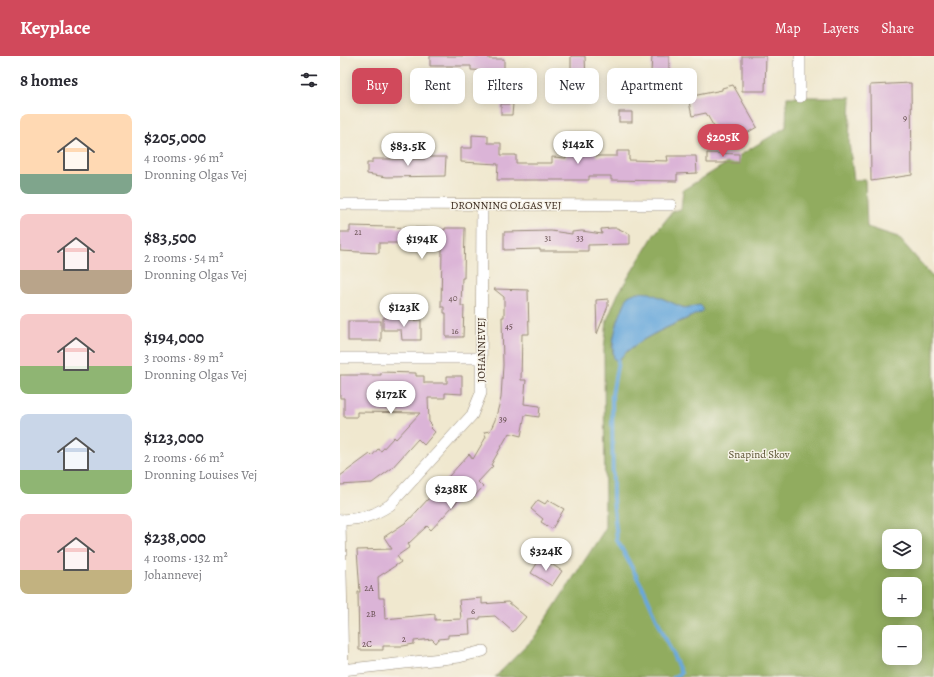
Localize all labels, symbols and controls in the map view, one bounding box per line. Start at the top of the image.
text: Keyplace [20,15,90,41]
text: Map [775,19,801,38]
text: Layers [823,19,859,38]
text: Share [881,19,914,38]
chip: Buy [352,68,402,104]
chip: Rent [410,68,465,104]
chip: Filters [473,68,537,104]
chip: New [545,68,599,104]
chip: Apartment [607,68,697,104]
text: 8 homes [20,69,78,92]
icon: filters [298,69,320,91]
house number: 9 [903,112,907,124]
pin: $205K [695,124,751,158]
text: $205,000 [144,126,206,149]
text: $205K [707,128,739,145]
icon: home [52,130,100,178]
pin: $142K [550,131,606,165]
pin: $83.5K [375,133,441,167]
text: $142K [562,135,594,152]
text: $83.5K [390,137,426,154]
text: 4 rooms · 96 m² [144,149,224,166]
text: Dronning Olgas Vej [144,166,247,183]
street label: DRONNING OLGAS VEJ [451,198,562,213]
text: $83,500 [144,226,196,249]
house number: 21 [354,226,362,238]
pin: $194K [394,226,450,260]
icon: home [52,230,100,278]
text: $194K [406,230,438,247]
house number: 31 [545,232,551,244]
house number: 33 [576,232,584,244]
text: 2 rooms · 54 m² [144,249,223,266]
text: Dronning Olgas Vej [144,266,247,283]
house number: 40 [449,292,458,304]
pin: $123K [376,294,432,328]
text: $123K [388,298,420,315]
street label: JOHANNEVEJ [474,317,489,382]
house number: 45 [505,320,513,332]
house number: 16 [451,325,459,337]
text: $194,000 [144,326,204,349]
icon: home [52,330,100,378]
text: 3 rooms · 89 m² [144,349,223,366]
text: Dronning Olgas Vej [144,366,247,383]
pin: $172K [363,381,419,415]
text: $172K [375,385,407,402]
house number: 39 [499,413,507,425]
text: $123,000 [144,426,204,449]
icon: home [52,430,100,478]
park label: Snapind Skov [728,447,790,462]
text: 2 rooms · 66 m² [144,449,224,466]
text: Dronning Louises Vej [144,466,257,483]
pin: $238K [423,476,479,510]
text: $238K [435,480,467,497]
text: $238,000 [144,526,206,549]
map controls [882,529,922,665]
button: layers [882,529,922,569]
icon: home [52,530,100,578]
pin: $324K [518,538,574,572]
text: $324K [530,542,562,559]
text: 4 rooms · 132 m² [144,549,228,566]
text: Johannevej [144,566,202,583]
button: + [882,577,922,617]
house number: 2A [364,582,375,594]
house number: 6 [471,605,475,617]
house number: 2B [366,608,376,620]
button: − [882,625,922,665]
house number: 2 [402,633,407,645]
house number: 2C [362,638,372,650]

